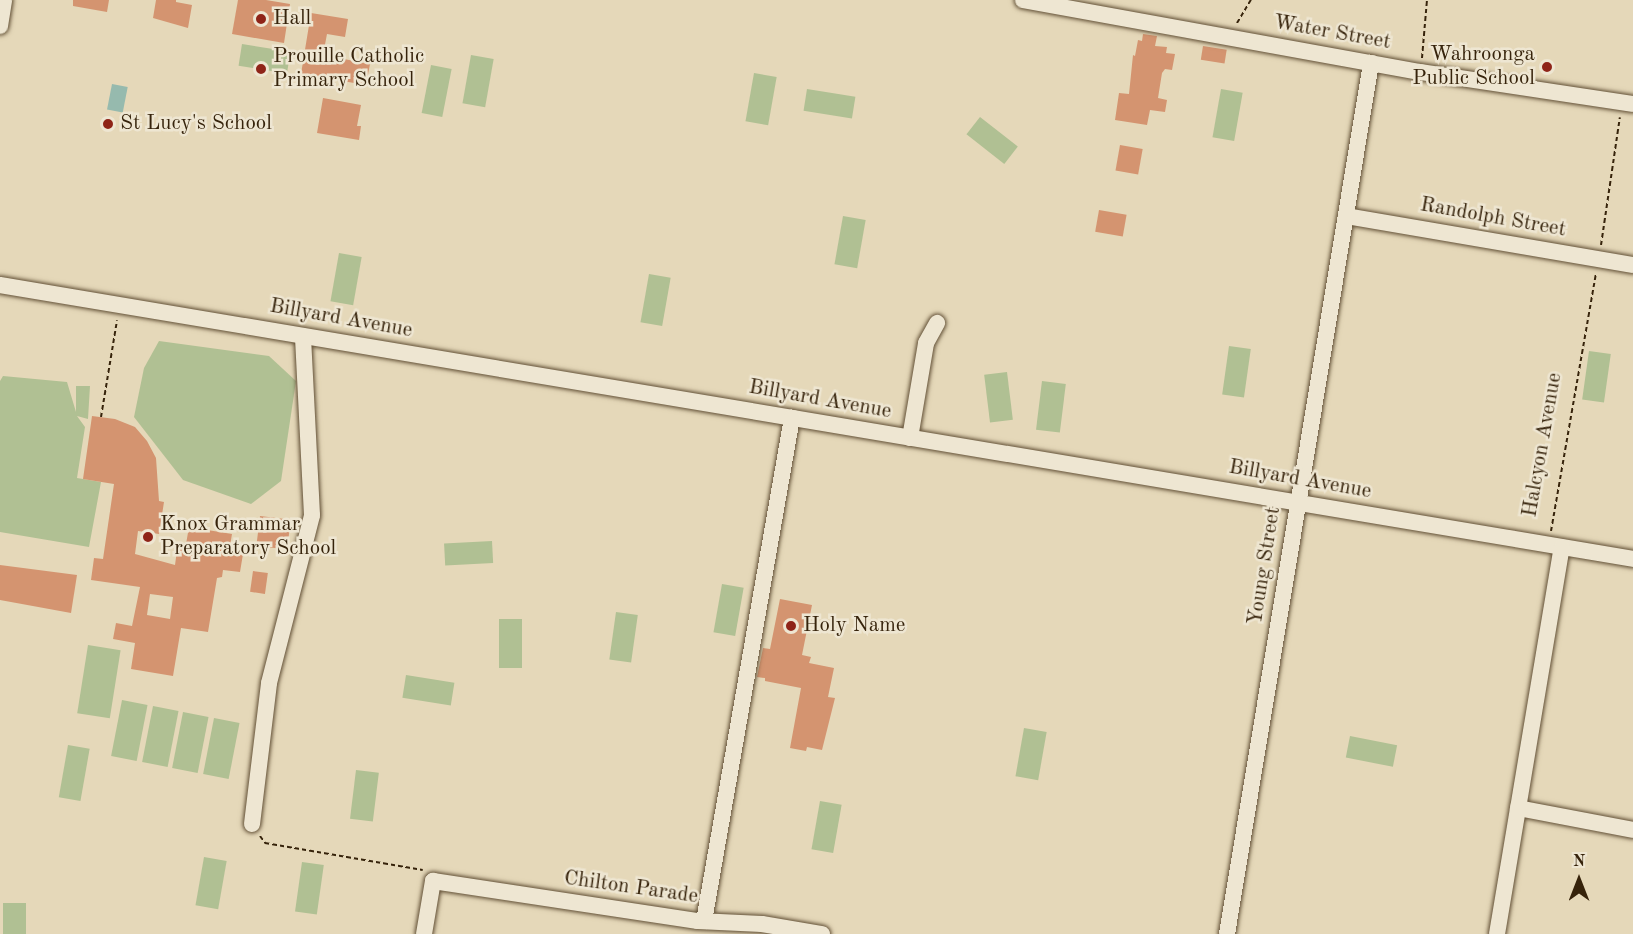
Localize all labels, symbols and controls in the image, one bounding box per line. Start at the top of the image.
place label: Hall [273,6,311,32]
street label: Water Street [1272,10,1392,56]
marker: Hall [254,12,268,26]
place label: Wahroonga Public School [1412,42,1535,92]
place label: Prouille Catholic Primary School [273,44,424,94]
marker: Wahroonga Public School [1540,60,1554,74]
marker: Prouille Catholic Primary School [254,62,268,76]
place label: St Lucy's School [120,111,272,137]
marker: St Lucy's School [101,117,115,131]
street label: Randolph Street [1418,193,1568,243]
street label: Billyard Avenue [268,294,414,344]
street label: Halcyon Avenue [1518,371,1568,519]
street label: Billyard Avenue [747,375,893,425]
street label: Billyard Avenue [1227,455,1373,505]
street label: Young Street [1243,505,1287,627]
place label: Knox Grammar Preparatory School [160,512,336,562]
marker: Knox Grammar Preparatory School [141,530,155,544]
place label: Holy Name [803,613,906,639]
marker: Holy Name [784,619,798,633]
north arrow [1549,850,1609,910]
text: N [1573,854,1585,870]
street label: Chilton Parade [562,866,700,910]

